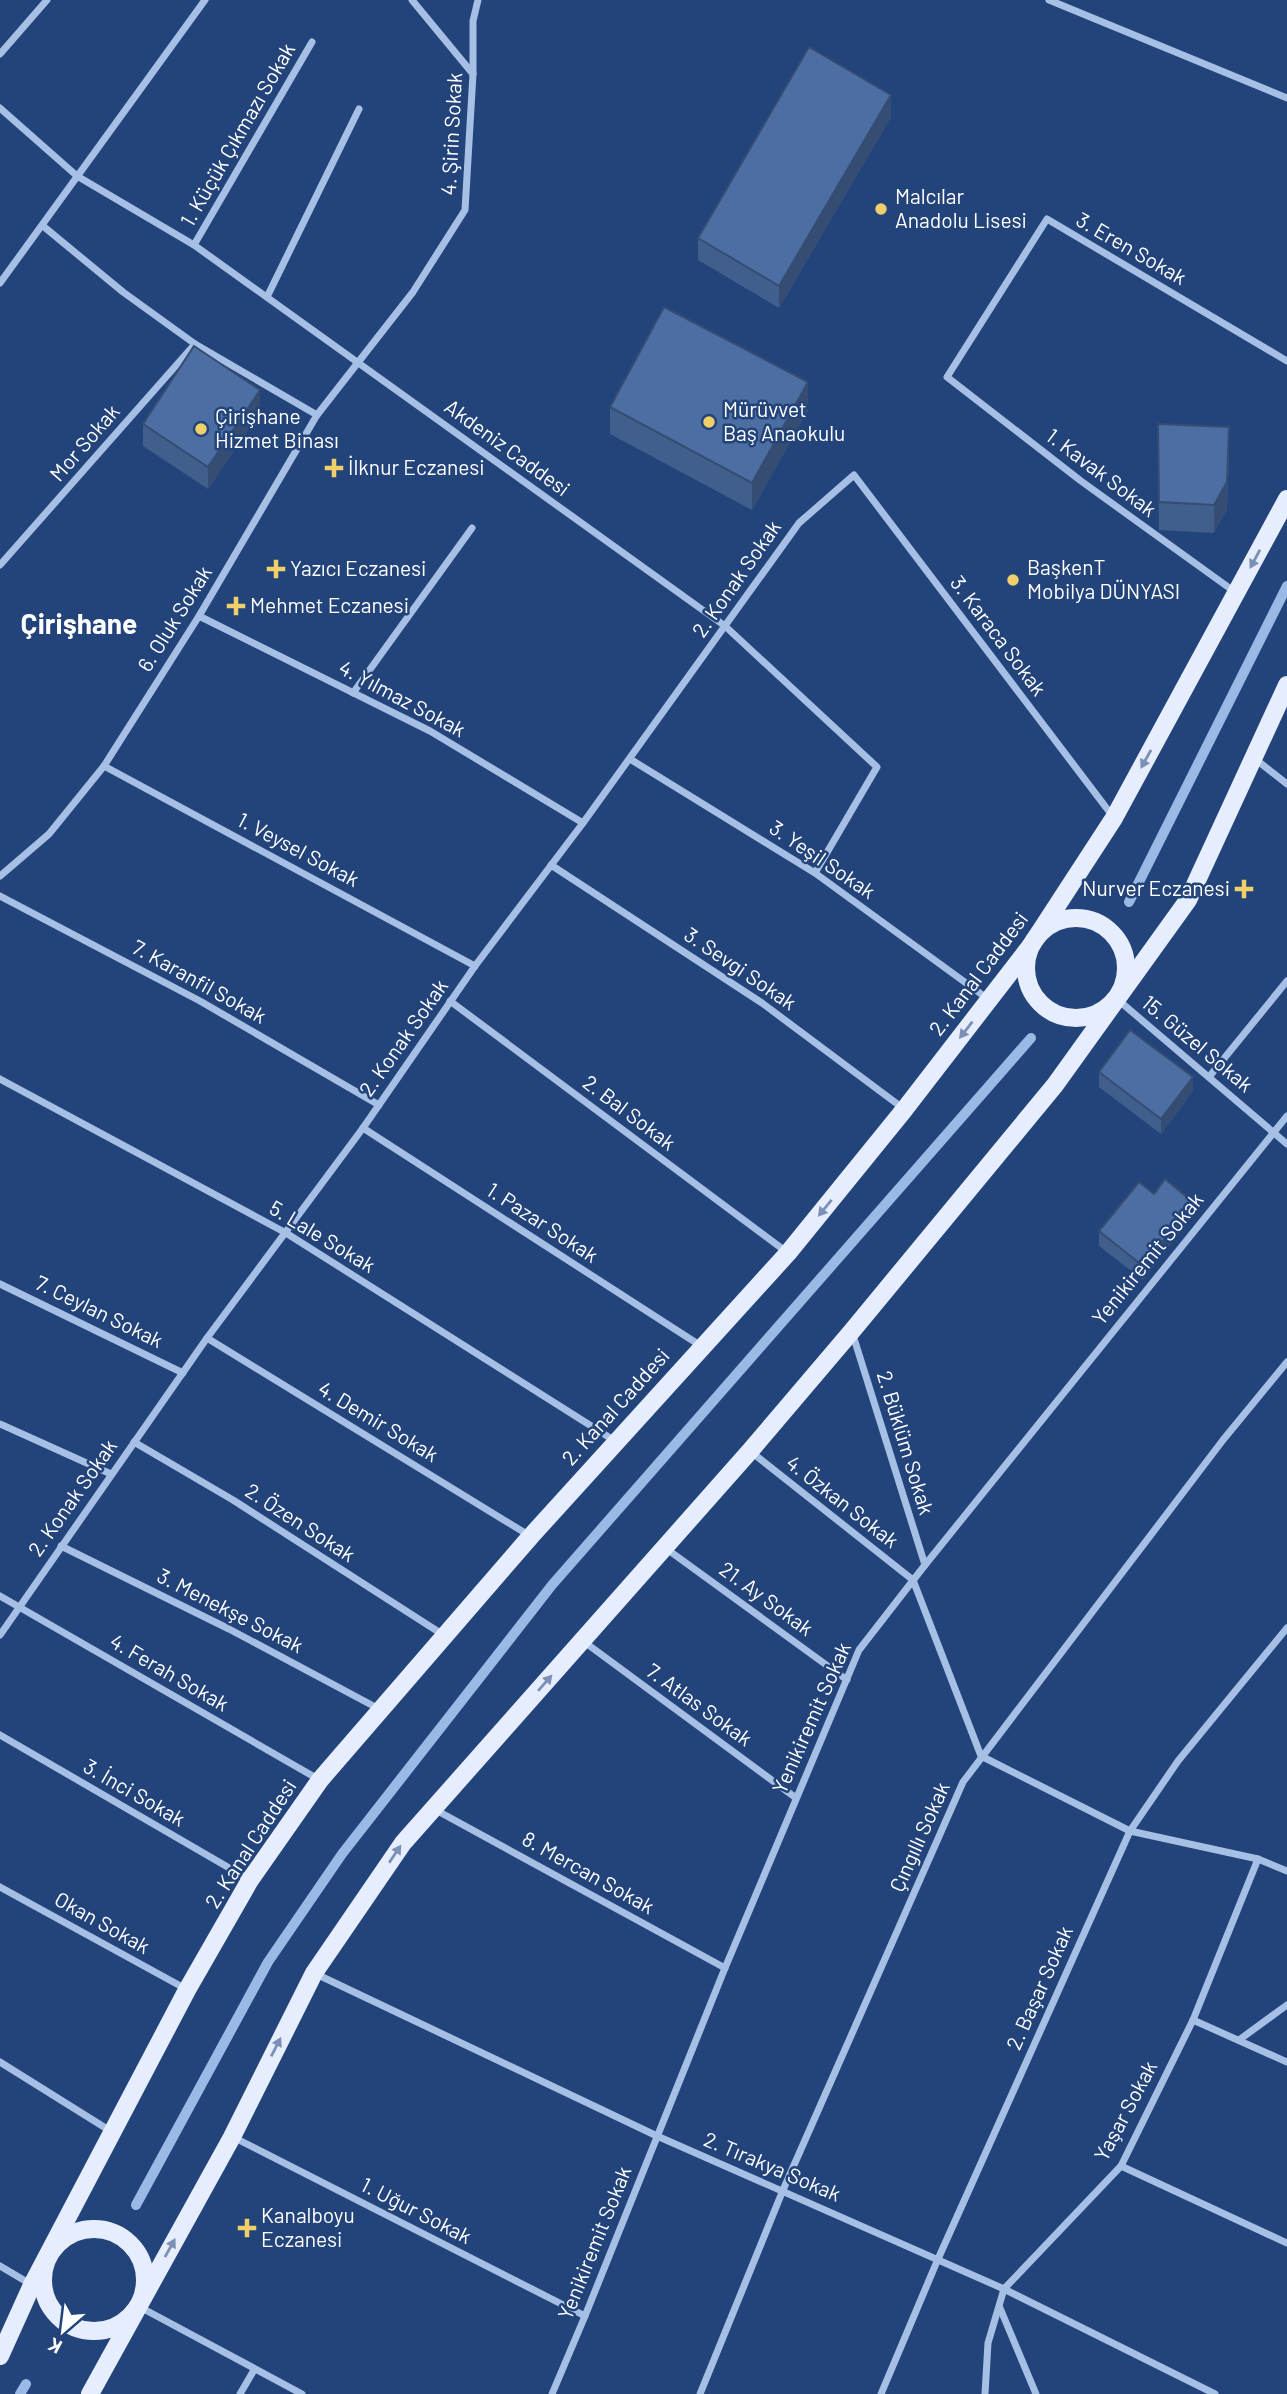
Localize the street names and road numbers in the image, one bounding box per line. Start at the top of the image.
street label: 1. Küçük Çıkmazı Sokak [174,38,299,230]
street label: 4. Şirin Sokak [435,72,466,196]
street label: 3. Eren Sokak [1072,206,1191,289]
street label: Akdeniz Caddesi [440,393,575,501]
street label: Mor Sokak [44,398,124,486]
street label: 1. Kavak Sokak [1042,422,1162,521]
street label: 2. Konak Sokak [686,515,785,642]
street label: 6. Oluk Sokak [131,561,216,676]
street label: 3. Karaca Sokak [946,570,1052,700]
street label: 4. Yılmaz Sokak [335,654,470,742]
street label: 1. Veysel Sokak [234,806,364,891]
street label: 3. Yeşil Sokak [765,814,881,903]
street label: 2. Kanal Caddesi [923,906,1033,1040]
street label: 3. Sevgi Sokak [680,921,802,1014]
street label: 7. Karanfil Sokak [128,934,271,1028]
street label: 2. Konak Sokak [353,974,452,1101]
street label: 15. Güzel Sokak [1137,989,1259,1097]
street label: 2. Bal Sokak [579,1069,681,1155]
street label: 1. Pazar Sokak [482,1176,603,1267]
street label: Yenikiremit Sokak [1086,1187,1208,1329]
street label: 5. Lale Sokak [265,1194,380,1277]
street label: 7. Ceylan Sokak [32,1269,167,1352]
street label: 2. Kanal Caddesi [556,1342,674,1470]
street label: 2. Büklüm Sokak [873,1368,940,1517]
street label: 4. Demir Sokak [314,1375,443,1466]
street label: 2. Konak Sokak [22,1434,121,1561]
street label: 4. Özkan Sokak [782,1449,904,1552]
street label: 2. Özen Sokak [241,1477,360,1566]
street label: 21. Ay Sokak [715,1555,819,1640]
street label: 3. Menekşe Sokak [153,1562,308,1657]
street label: 4. Ferah Sokak [106,1628,234,1716]
street label: Yenikiremit Sokak [766,1638,855,1797]
street label: 7. Atlas Sokak [642,1657,758,1750]
street label: 3. İnci Sokak [79,1753,190,1831]
street label: 2. Kanal Caddesi [199,1774,301,1912]
street label: Çıngıllı Sokak [883,1777,954,1895]
street label: 8. Mercan Sokak [518,1825,659,1918]
street label: Okan Sokak [51,1885,155,1958]
street label: 2. Başar Sokak [1000,1922,1077,2053]
street label: Yaşar Sokak [1088,2056,1161,2165]
street label: 2. Tırakya Sokak [700,2126,845,2206]
street label: Yenikiremit Sokak [551,2162,636,2323]
street label: 1. Uğur Sokak [357,2171,476,2248]

